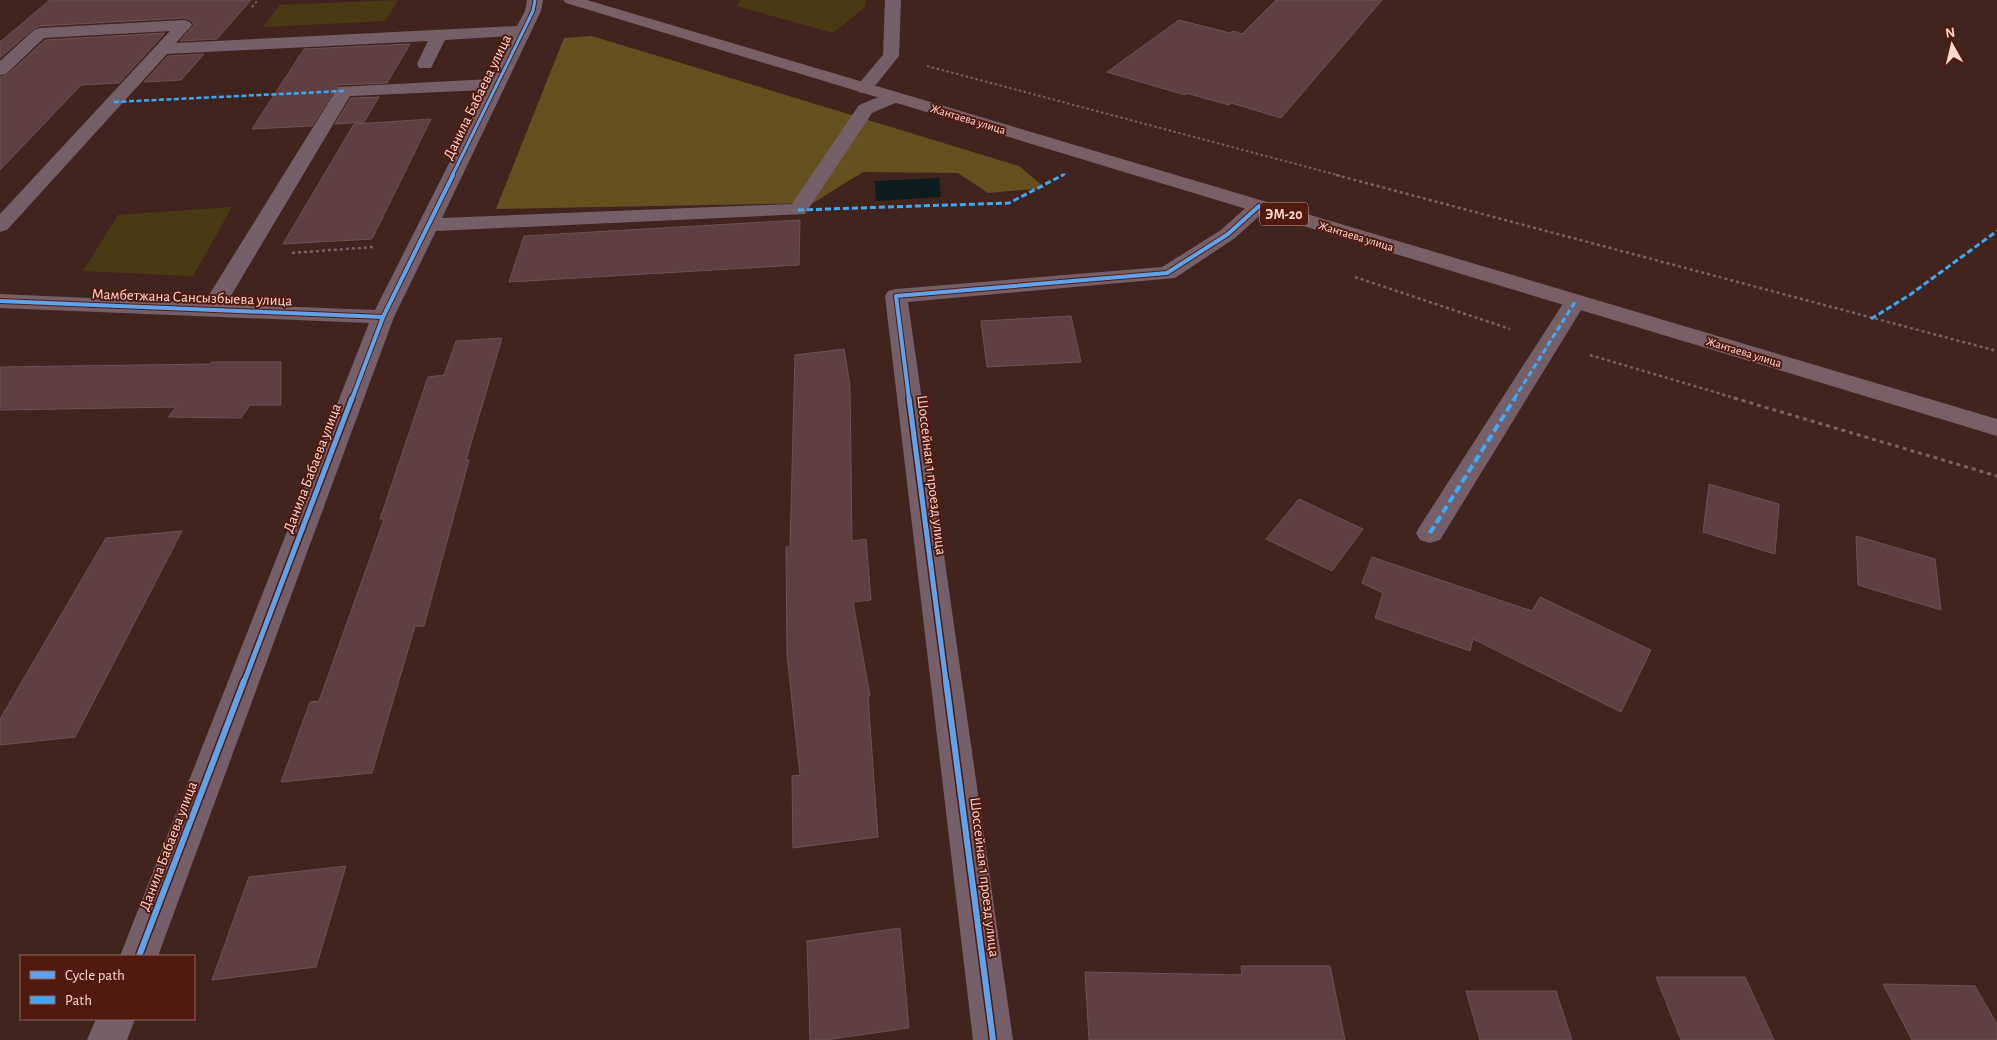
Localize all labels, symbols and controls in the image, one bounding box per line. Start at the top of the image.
north arrow [1927,20,1977,70]
text: N [1945,26,1956,41]
street label: Данила Бабаева улица [441,32,514,162]
street label: Жантаева улица [929,102,1008,137]
road number: ЭМ-20 [1260,202,1308,225]
street label: Жантаева улица [1317,219,1396,254]
street label: Мамбетжана Сансызбыева улица [91,286,293,309]
street label: Жантаева улица [1705,335,1784,370]
street label: Шоссейная 1 проезд улица [914,394,949,556]
street label: Данила Бабаева улица [281,401,344,535]
street label: Данила Бабаева улица [137,779,200,913]
street label: Шоссейная 1 проезд улица [967,796,1002,958]
legend [20,955,195,1020]
text: Cycle path [65,968,125,983]
text: Path [65,993,92,1008]

